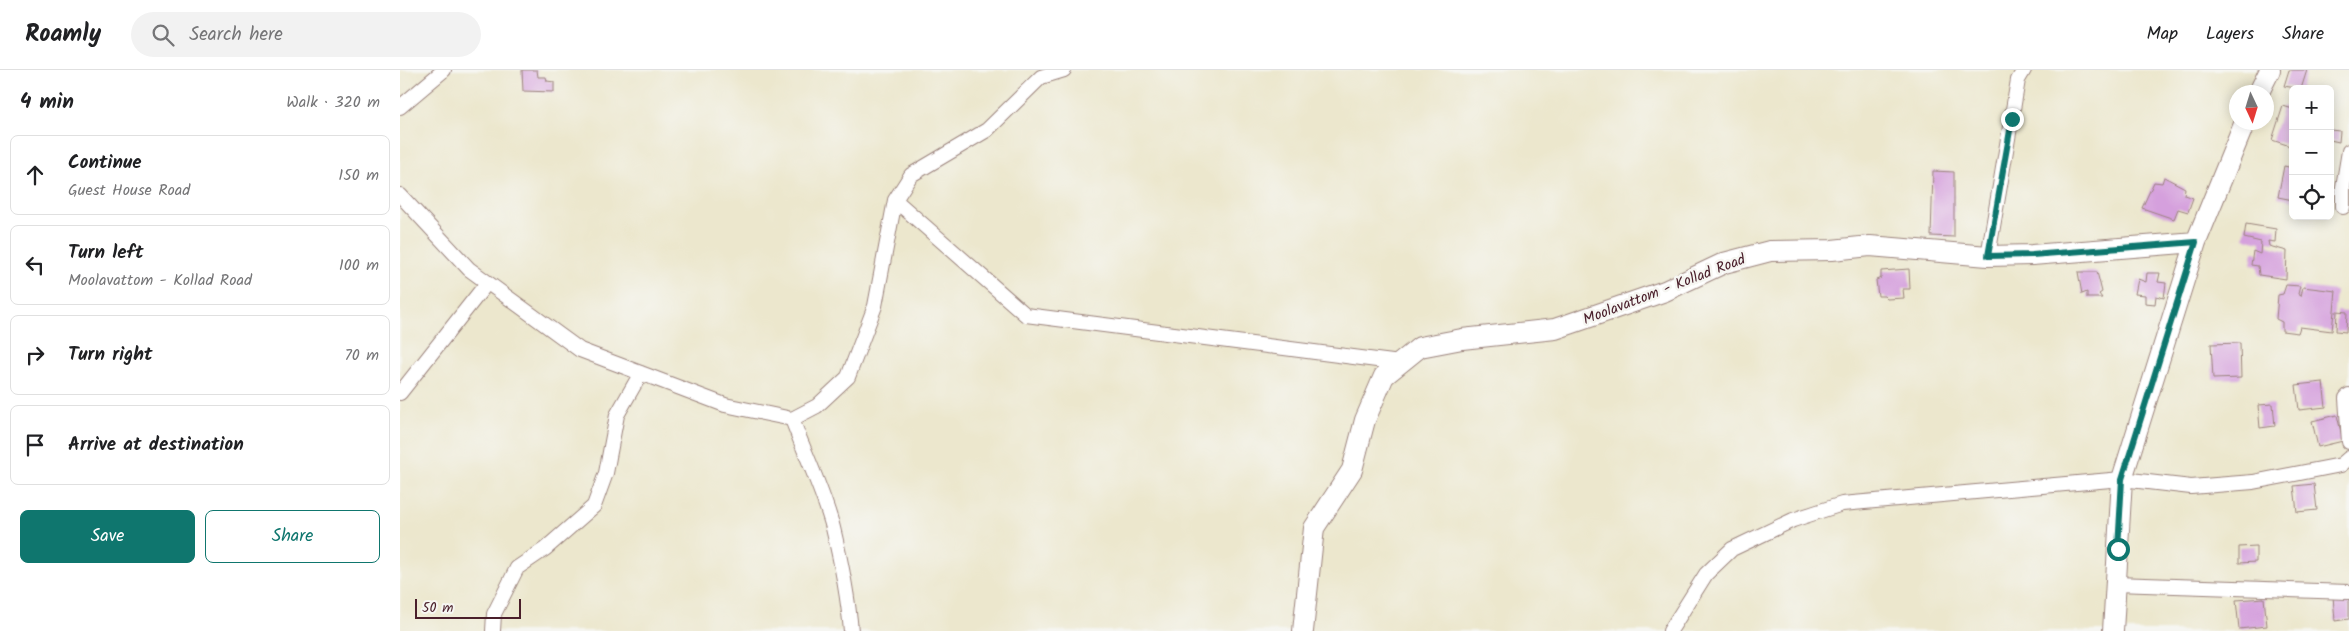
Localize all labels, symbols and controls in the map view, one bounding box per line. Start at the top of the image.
search box [131,12,481,57]
text: Roamly [25,15,101,54]
text: Search here [189,20,283,50]
text: Map [2147,20,2178,49]
text: Layers [2206,20,2254,49]
text: Share [2282,20,2324,49]
icon: search [149,21,177,49]
north arrow [2229,85,2274,130]
map controls [2289,85,2334,220]
button: + [2289,85,2334,130]
text: 4 min [20,86,74,119]
text: Walk · 320 m [286,90,380,115]
route end [2001,108,2024,131]
button: − [2289,130,2334,175]
text: Continue [68,148,141,178]
icon: ahead [21,161,49,189]
text: 150 m [338,163,379,188]
button: locate [2289,175,2334,220]
text: Guest House Road [68,178,190,203]
text: Turn left [68,238,143,268]
street label: Moolavattom - Kollad Road [1580,248,1750,332]
icon: left [21,251,49,279]
text: 100 m [339,253,379,278]
text: Moolavattom - Kollad Road [68,268,252,293]
text: Turn right [68,340,153,370]
icon: right [21,341,49,369]
text: 70 m [344,343,379,368]
text: Arrive at destination [68,430,244,460]
icon: arrive [21,431,49,459]
button: Save [20,510,195,563]
button: Share [205,510,380,563]
route start [2107,538,2130,561]
scale bar [415,596,521,619]
text: 50 m [422,597,453,619]

